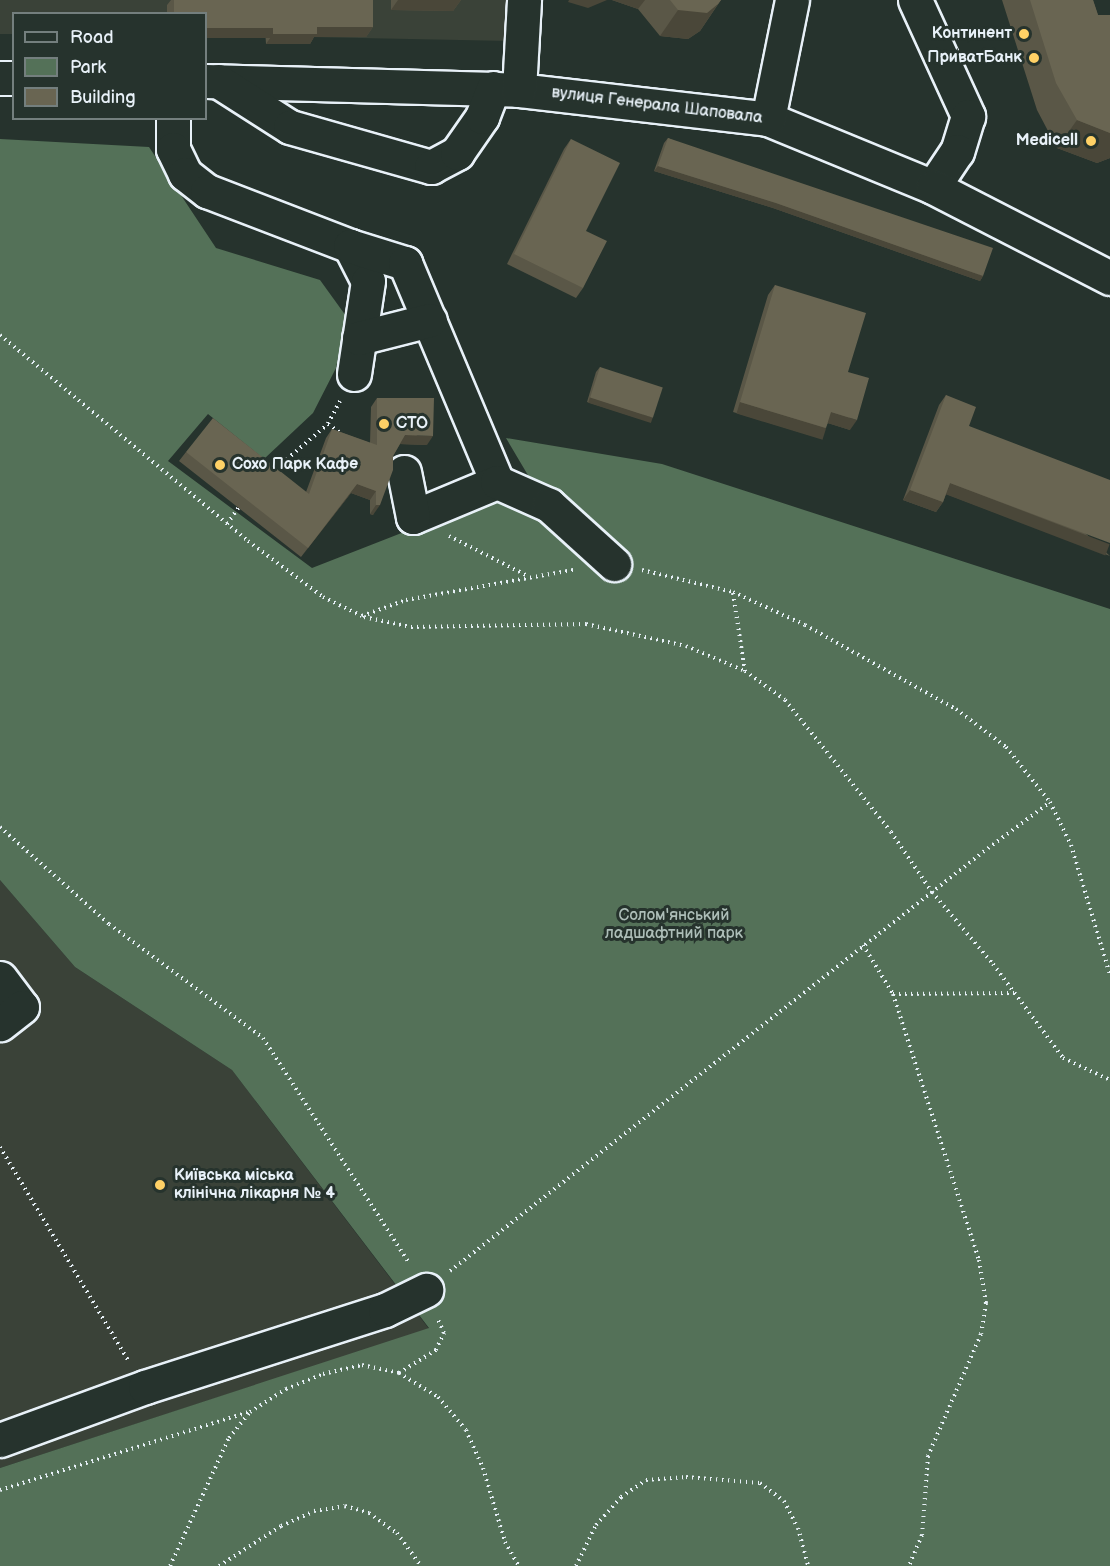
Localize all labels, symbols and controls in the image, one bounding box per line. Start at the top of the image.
legend [12,12,207,120]
place label: Континент [932,24,1012,44]
text: Road [70,27,114,48]
marker: Континент [1017,27,1031,41]
place label: ПриватБанк [927,48,1022,68]
marker: ПриватБанк [1027,51,1041,65]
text: Park [70,57,106,78]
street label: вулиця Генерала Шаповала [550,84,764,128]
text: Building [70,87,136,108]
place label: Medicell [1016,131,1078,151]
marker: Medicell [1082,132,1100,150]
place label: СТО [396,414,428,434]
marker: СТО [377,417,391,431]
place label: Сохо Парк Кафе [232,455,358,475]
marker: Сохо Парк Кафе [213,458,227,472]
park label: Солом'янський ладшафтний парк [605,906,743,944]
place label: Київська міська клінічна лікарня № 4 [174,1166,335,1204]
marker: Київська міська клінічна лікарня № 4 [151,1176,169,1194]

